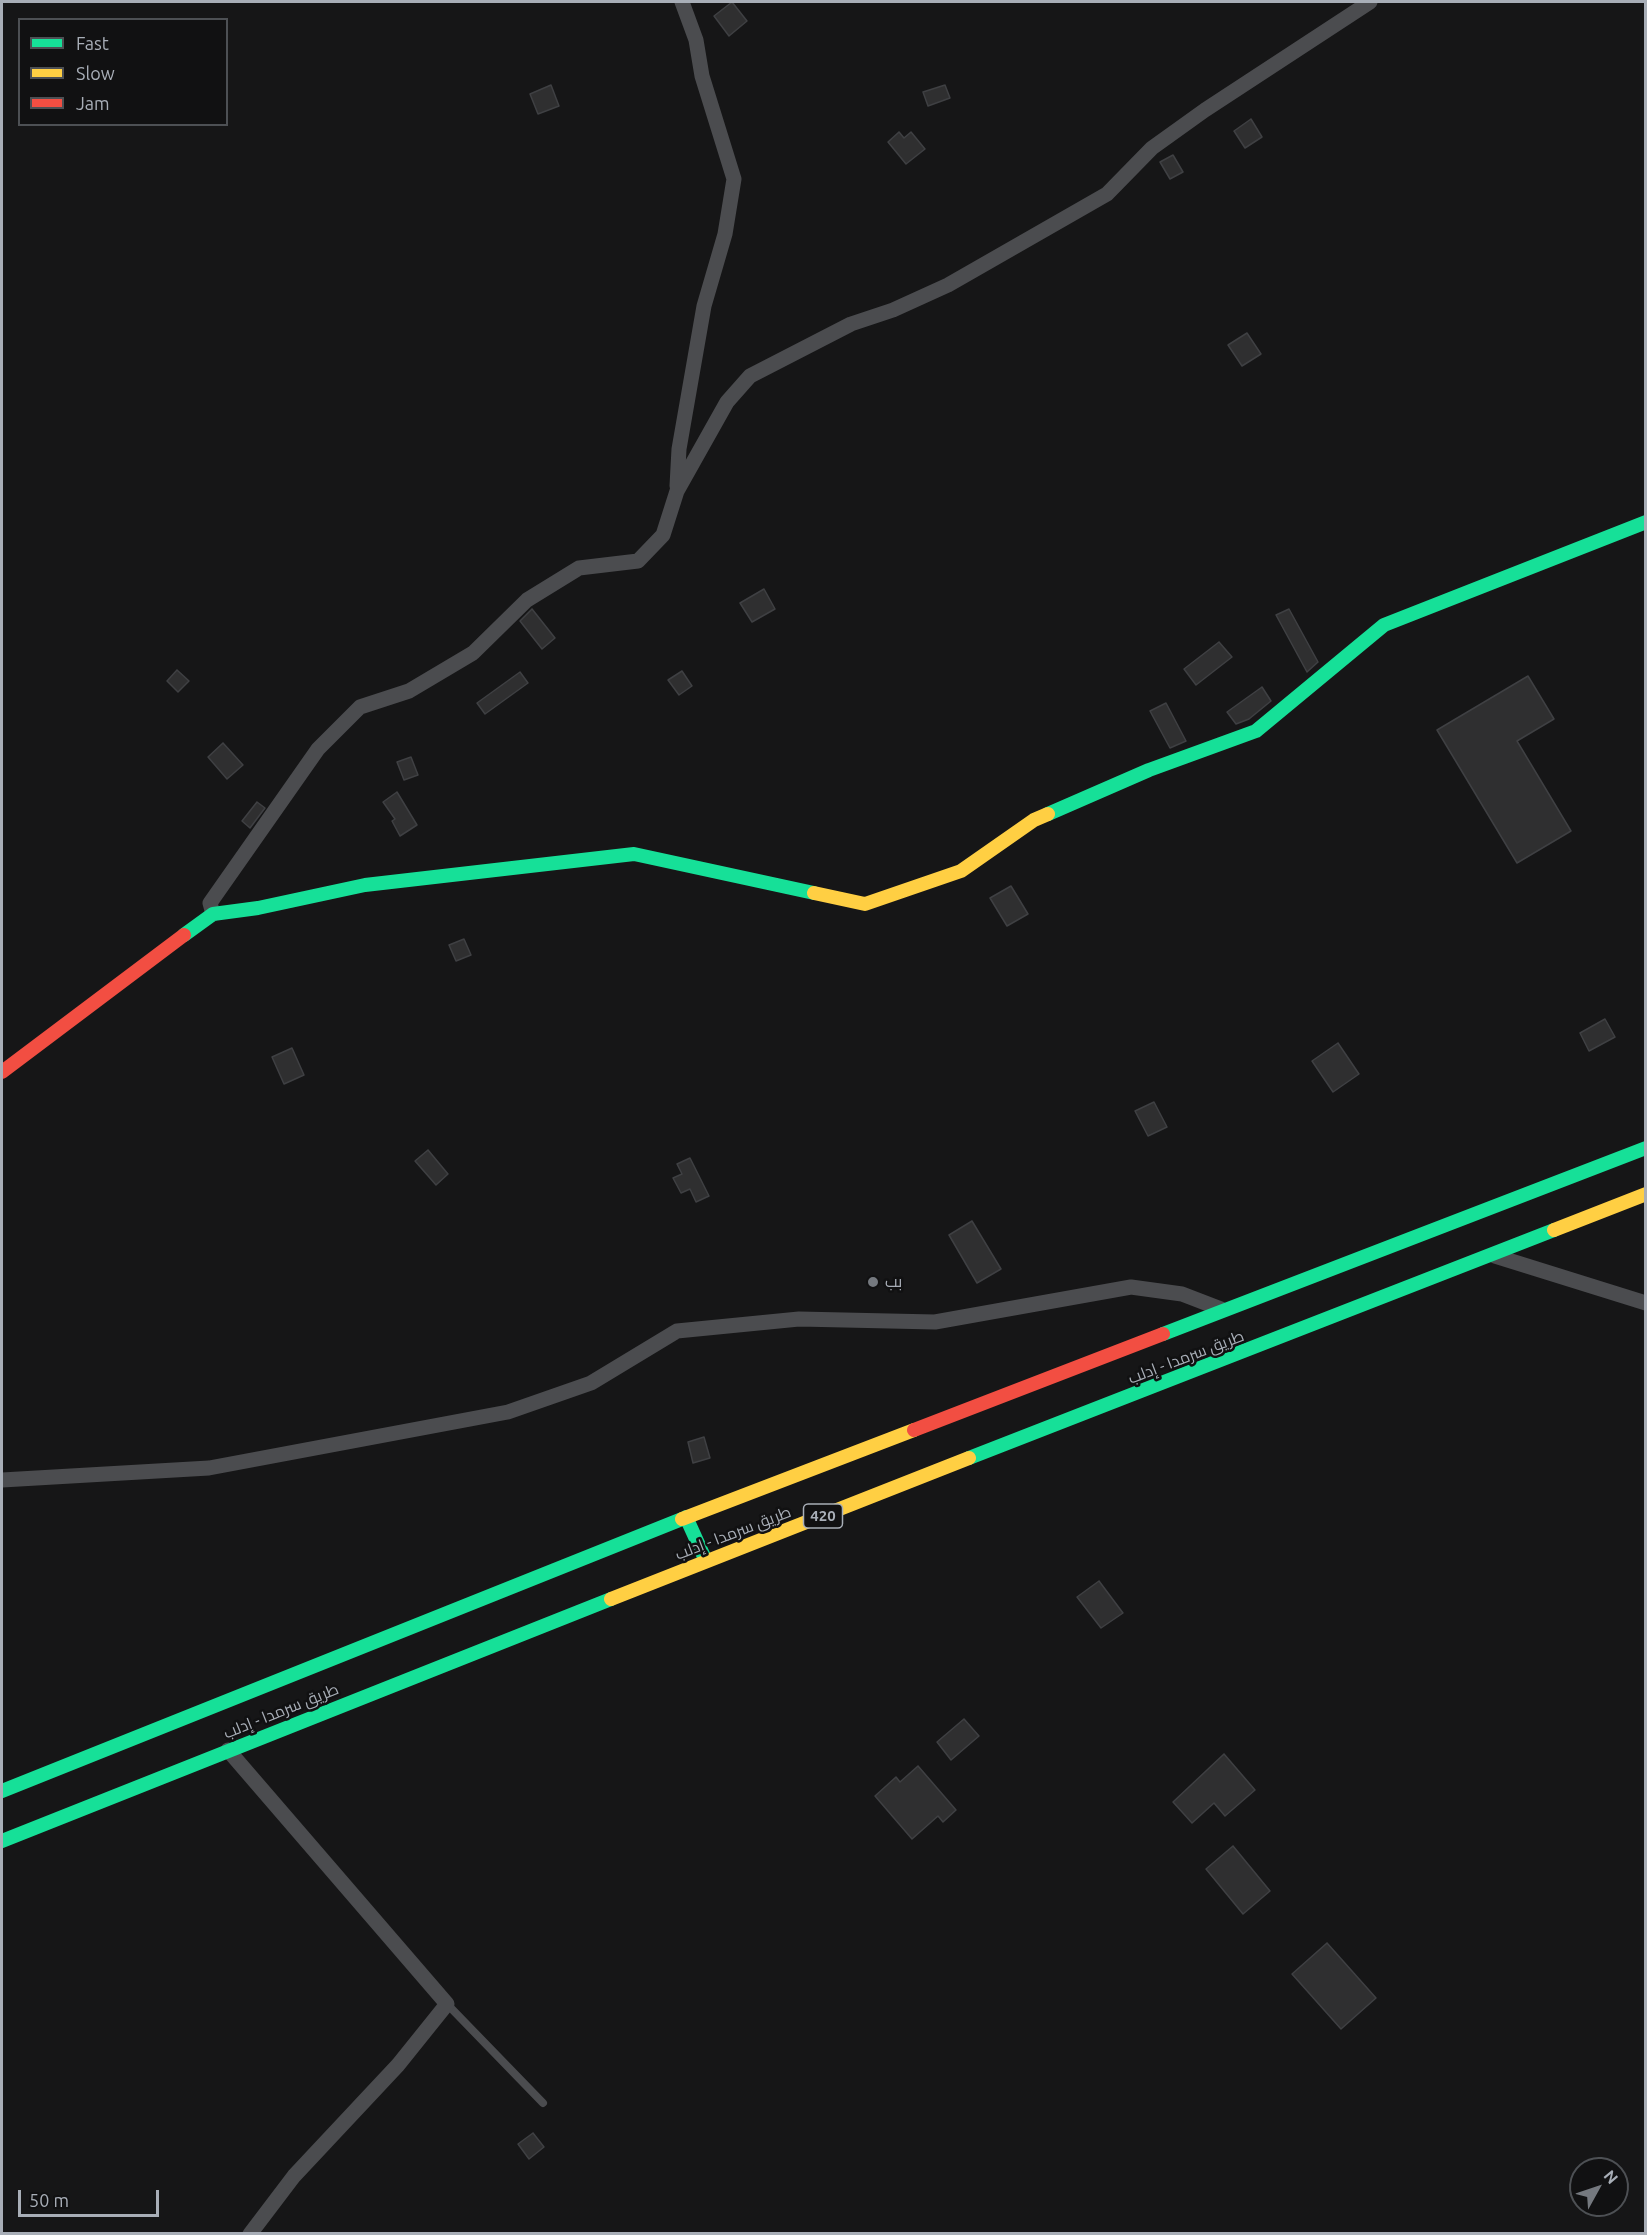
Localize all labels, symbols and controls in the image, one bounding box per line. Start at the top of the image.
legend [18,18,228,126]
text: Fast [76,33,109,53]
text: Slow [76,63,115,83]
text: Jam [76,93,110,113]
place label: بب [885,1272,902,1292]
marker: بب [866,1275,880,1289]
street label: طريق سرمدا - إدلب [1125,1326,1247,1388]
street label: طريق سرمدا - إدلب [672,1502,794,1564]
road number: 420 [804,1504,842,1528]
street label: طريق سرمدا - إدلب [221,1679,341,1743]
north arrow [1569,2157,1629,2217]
text: N [1601,2166,1622,2187]
scale bar [21,2178,162,2216]
text: 50 m [29,2190,69,2210]

